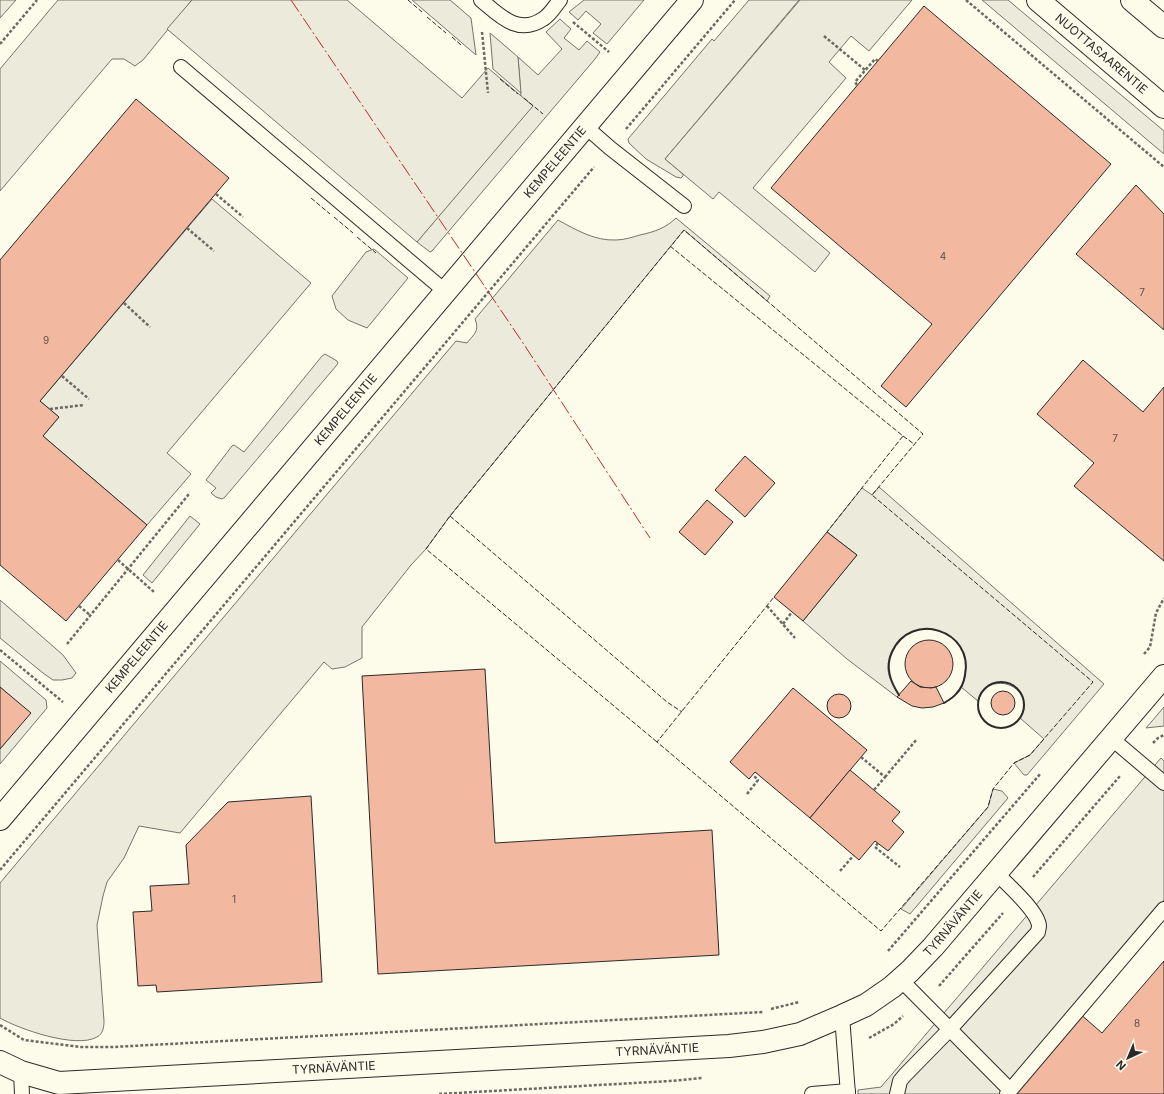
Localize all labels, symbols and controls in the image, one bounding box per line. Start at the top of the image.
street label: NUOTTASAARENTIE [1052,10,1151,97]
street label: KEMPELEENTIE [520,123,589,201]
house number: 4 [940,250,946,262]
house number: 7 [1139,286,1145,298]
house number: 9 [43,334,49,346]
street label: KEMPELEENTIE [311,370,380,448]
house number: 7 [1112,432,1118,444]
street label: KEMPELEENTIE [102,618,171,696]
street label: TYRNÄVÄNTIE [920,886,986,960]
house number: 1 [232,893,236,905]
house number: 8 [1134,1017,1140,1029]
north arrow [1108,1038,1148,1078]
street label: TYRNÄVÄNTIE [615,1040,699,1059]
text: N [1113,1057,1129,1073]
street label: TYRNÄVÄNTIE [292,1058,376,1077]

